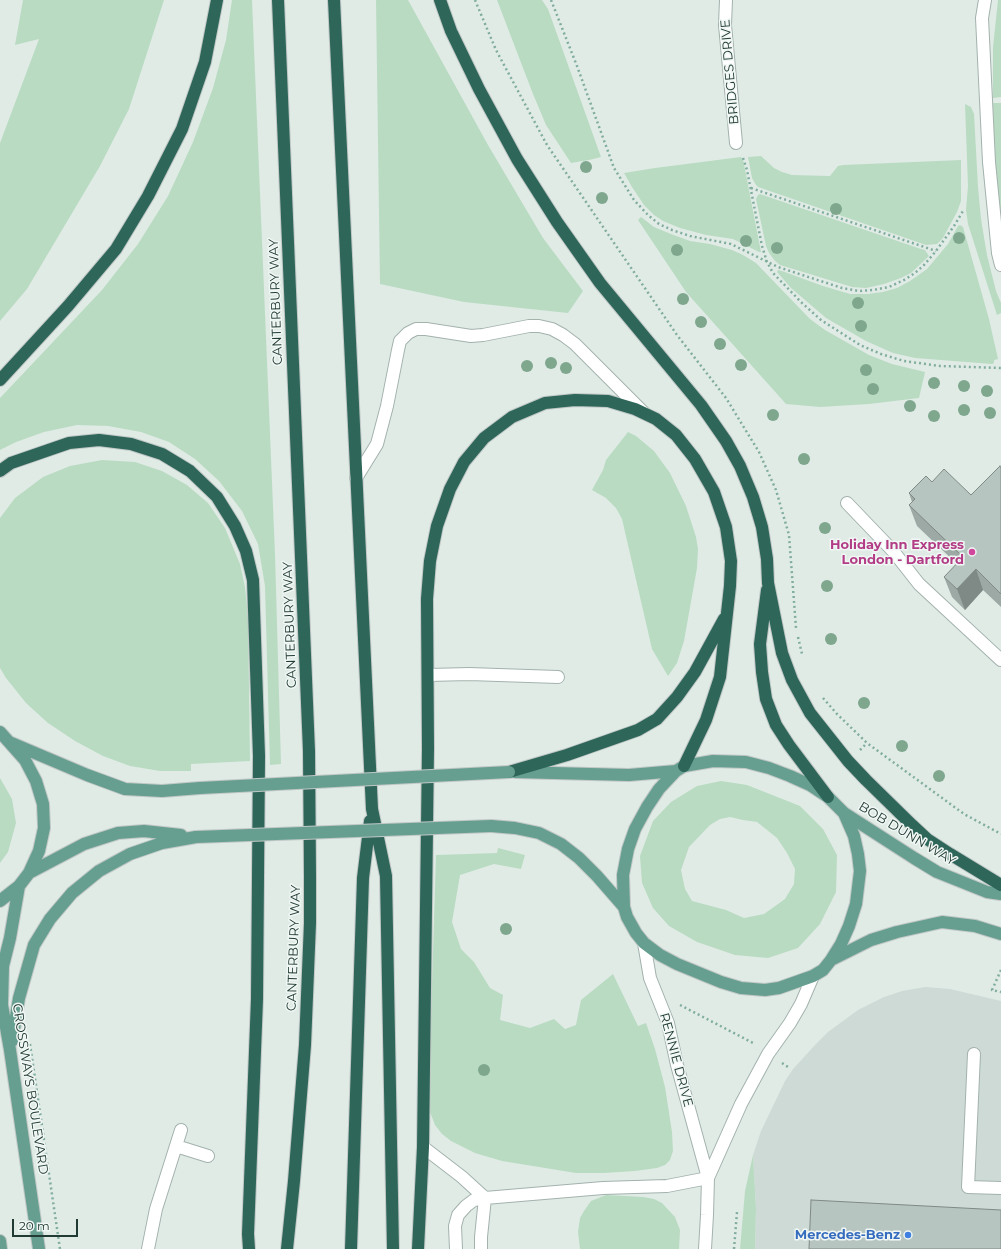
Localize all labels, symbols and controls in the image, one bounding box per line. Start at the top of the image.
street label: BRIDGES DRIVE [718,19,742,125]
street label: CANTERBURY WAY [266,239,286,365]
place label: Holiday Inn Express London - Dartford [830,537,964,568]
marker: Holiday Inn Express London - Dartford [967,547,977,557]
street label: CANTERBURY WAY [280,562,300,688]
street label: BOB DUNN WAY [856,799,958,869]
street label: CANTERBURY WAY [284,885,304,1011]
street label: CROSSWAYS BOULEVARD [9,1002,51,1176]
street label: RENNIE DRIVE [656,1011,696,1109]
scale bar [14,1211,80,1237]
text: 20 m [19,1218,50,1233]
place label: Mercedes-Benz [795,1227,900,1243]
marker: Mercedes-Benz [903,1230,913,1240]

